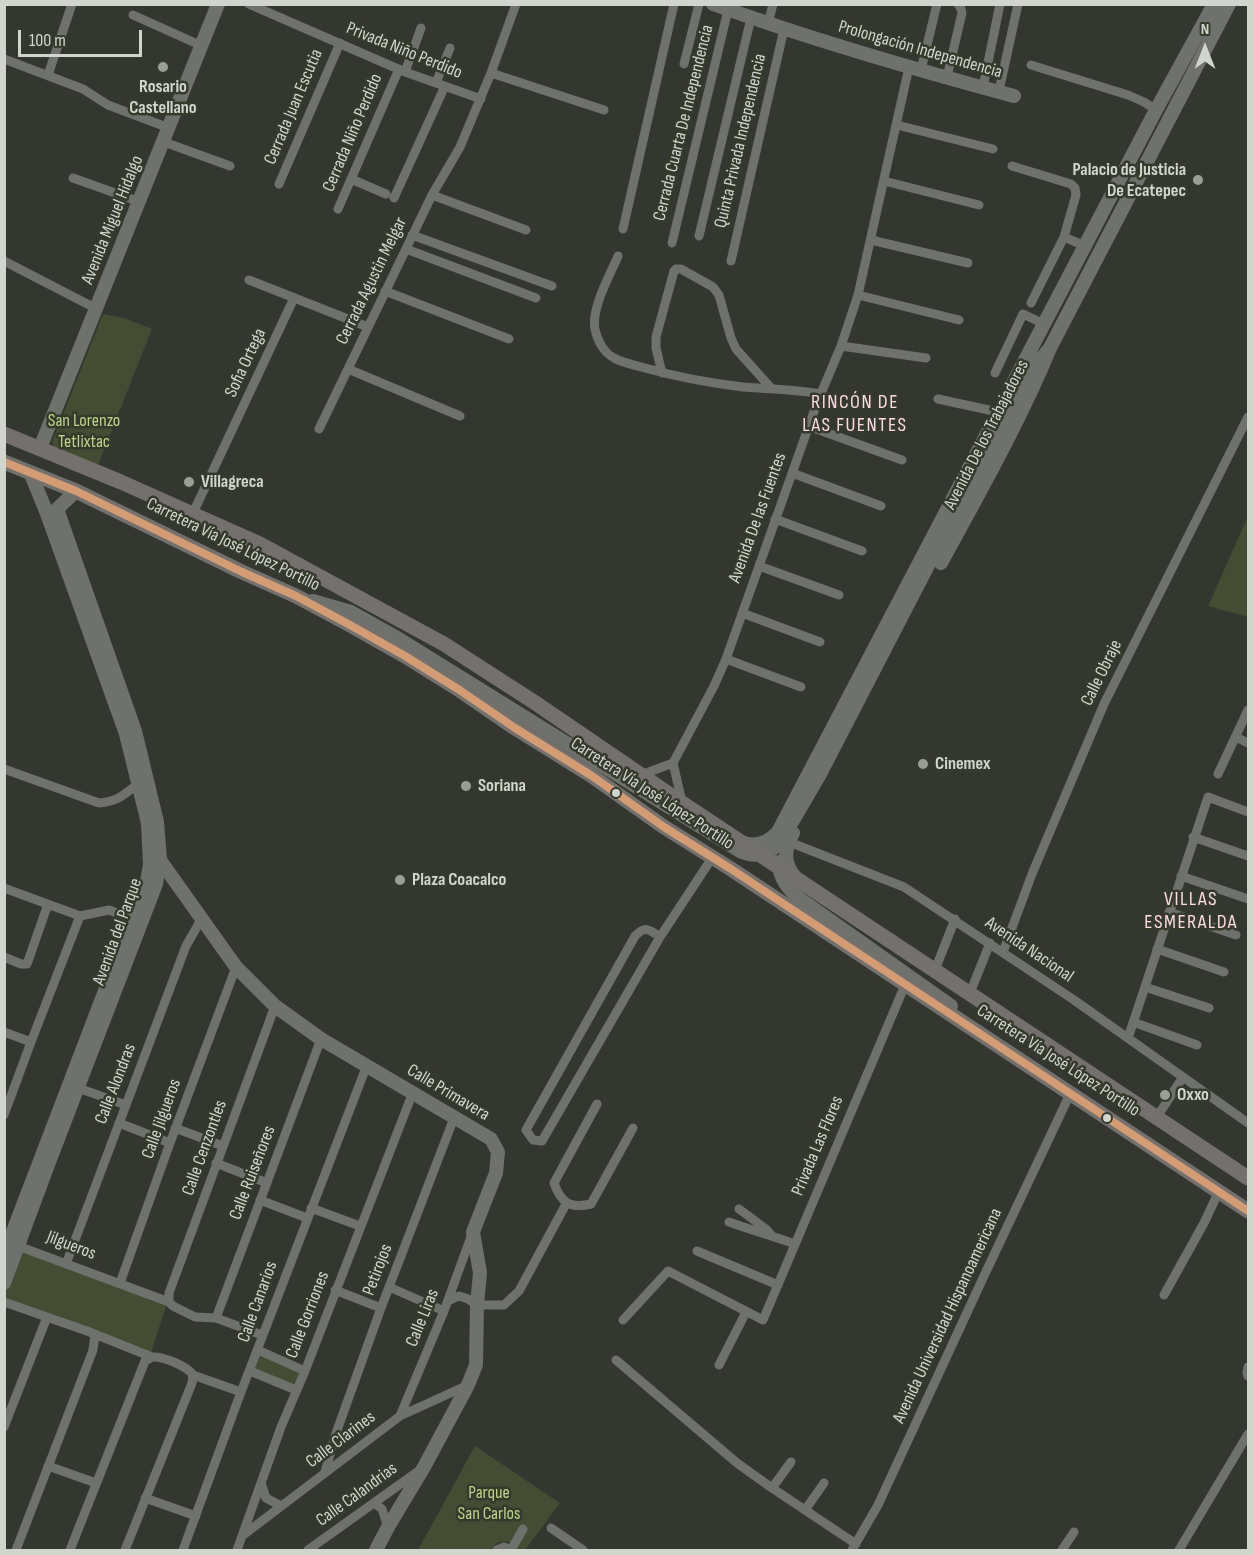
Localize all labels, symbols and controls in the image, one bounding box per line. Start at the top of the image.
street label: Prolongación Independencia [836,16,1004,84]
scale bar [21,18,146,56]
street label: Privada Niño Perdido [343,18,465,84]
north arrow [1175,18,1235,78]
text: N [1201,20,1209,39]
street label: Cerrada Cuarta De Independencia [649,23,719,223]
text: 100 m [29,30,66,51]
street label: Cerrada Juan Escutia [260,46,328,168]
street label: Quinta Privada Independencia [710,52,772,230]
marker: Rosario Castellano [156,60,170,74]
street label: Cerrada Niño Perdido [318,71,388,195]
place label: Rosario Castellano [129,76,197,118]
street label: Avenida Miguel Hidalgo [77,152,149,288]
place label: Palacio de Justicia De Ecatepec [1072,159,1186,201]
marker: Palacio de Justicia De Ecatepec [1191,173,1205,187]
street label: Cerrada Agustin Melgar [332,214,412,348]
street label: Sofia Ortega [221,325,271,401]
street label: Avenida De los Trabajadores [940,357,1034,513]
district label: RINCÓN DE LAS FUENTES [802,391,908,438]
park label: San Lorenzo Tetlixtac [48,410,120,452]
street label: Avenida De las Fuentes [724,450,792,586]
place label: Villagreca [201,471,264,493]
marker: Villagreca [182,475,196,489]
street label: Carretera Vía José López Portillo [143,494,323,596]
street label: Calle Obraje [1077,636,1127,710]
street label: Carretera Vía José López Portillo [566,733,738,855]
place label: Cinemex [935,753,991,775]
marker: Cinemex [916,757,930,771]
place label: Soriana [478,775,526,797]
marker: Soriana [459,779,473,793]
unlabelled marker [610,787,622,799]
place label: Plaza Coacalco [412,869,506,891]
marker: Plaza Coacalco [393,873,407,887]
street label: Avenida del Parque [89,876,147,988]
district label: VILLAS ESMERALDA [1144,888,1238,935]
street label: Avenida Nacional [981,913,1077,987]
street label: Carretera Vía José López Portillo [972,1000,1144,1122]
street label: Calle Alondras [91,1041,141,1127]
street label: Calle Primavera [403,1060,493,1126]
street label: Calle Jilgueros [138,1076,186,1162]
place label: Oxxo [1177,1084,1209,1106]
marker: Oxxo [1158,1088,1172,1102]
street label: Privada Las Flores [787,1093,849,1199]
street label: Calle Cenzontles [178,1097,232,1199]
unlabelled marker [1101,1112,1113,1124]
street label: Calle Ruiseñores [225,1123,281,1223]
street label: Avenida Universidad Hispanoamericana [889,1205,1007,1427]
street label: Jilgueros [43,1227,99,1265]
street label: Petirojos [358,1241,398,1299]
street label: Calle Canarios [233,1259,283,1345]
street label: Calle Gorriones [282,1269,334,1361]
street label: Calle Liras [402,1286,444,1350]
street label: Calle Clarines [302,1407,380,1473]
street label: Calle Calandrias [312,1458,402,1532]
park label: Parque San Carlos [458,1482,520,1524]

